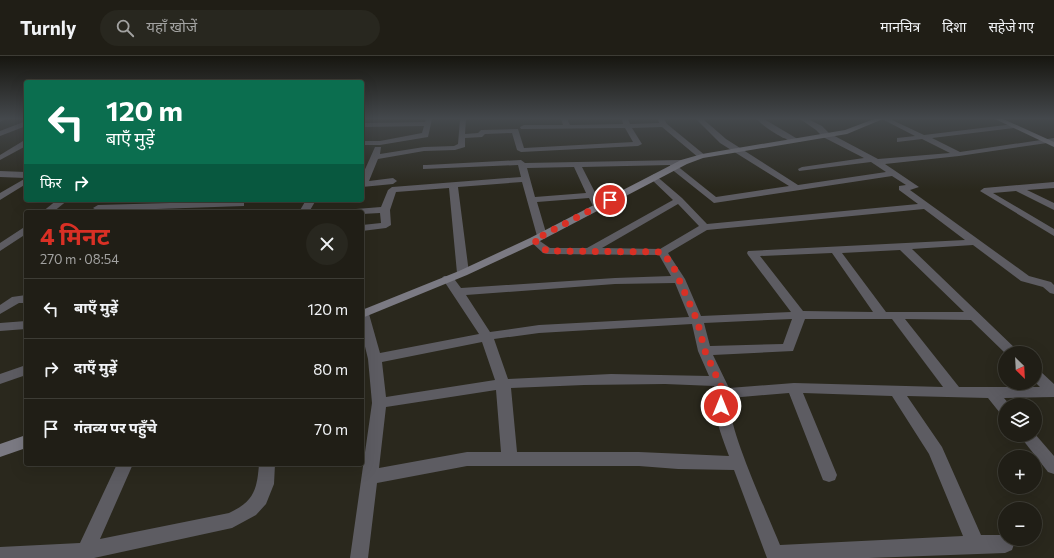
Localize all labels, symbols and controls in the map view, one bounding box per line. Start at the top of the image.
search box [100,10,380,46]
text: Turnly [20,16,76,39]
icon: search [114,17,136,39]
text: यहाँ खोजें [146,17,197,35]
text: मानचित्र [880,18,920,35]
text: दिशा [942,18,966,35]
text: सहेजे गए [988,18,1034,35]
text: 120 m [106,93,183,127]
icon: left [40,96,92,148]
text: बाएँ मुड़ें [106,127,155,149]
icon: right [70,172,92,194]
text: फिर [40,173,62,191]
pin [593,183,627,217]
icon: arrive [599,189,621,211]
text: 4 मिनट [40,221,110,250]
button: close [306,223,348,265]
text: 270 m · 08:54 [40,251,119,267]
icon: left [40,298,62,320]
text: बाएँ मुड़ें [74,298,118,316]
text: 120 m [308,300,348,318]
north arrow [998,346,1042,390]
map controls [998,346,1042,546]
icon: right [40,358,62,380]
text: दाएँ मुड़ें [74,358,117,376]
text: 80 m [313,360,348,378]
position arrow [700,385,742,427]
button: layers [998,398,1042,442]
icon: arrive [40,418,62,440]
text: गंतव्य पर पहुँचे [74,418,157,436]
text: 70 m [314,420,348,438]
button: + [998,450,1042,494]
button: − [998,502,1042,546]

